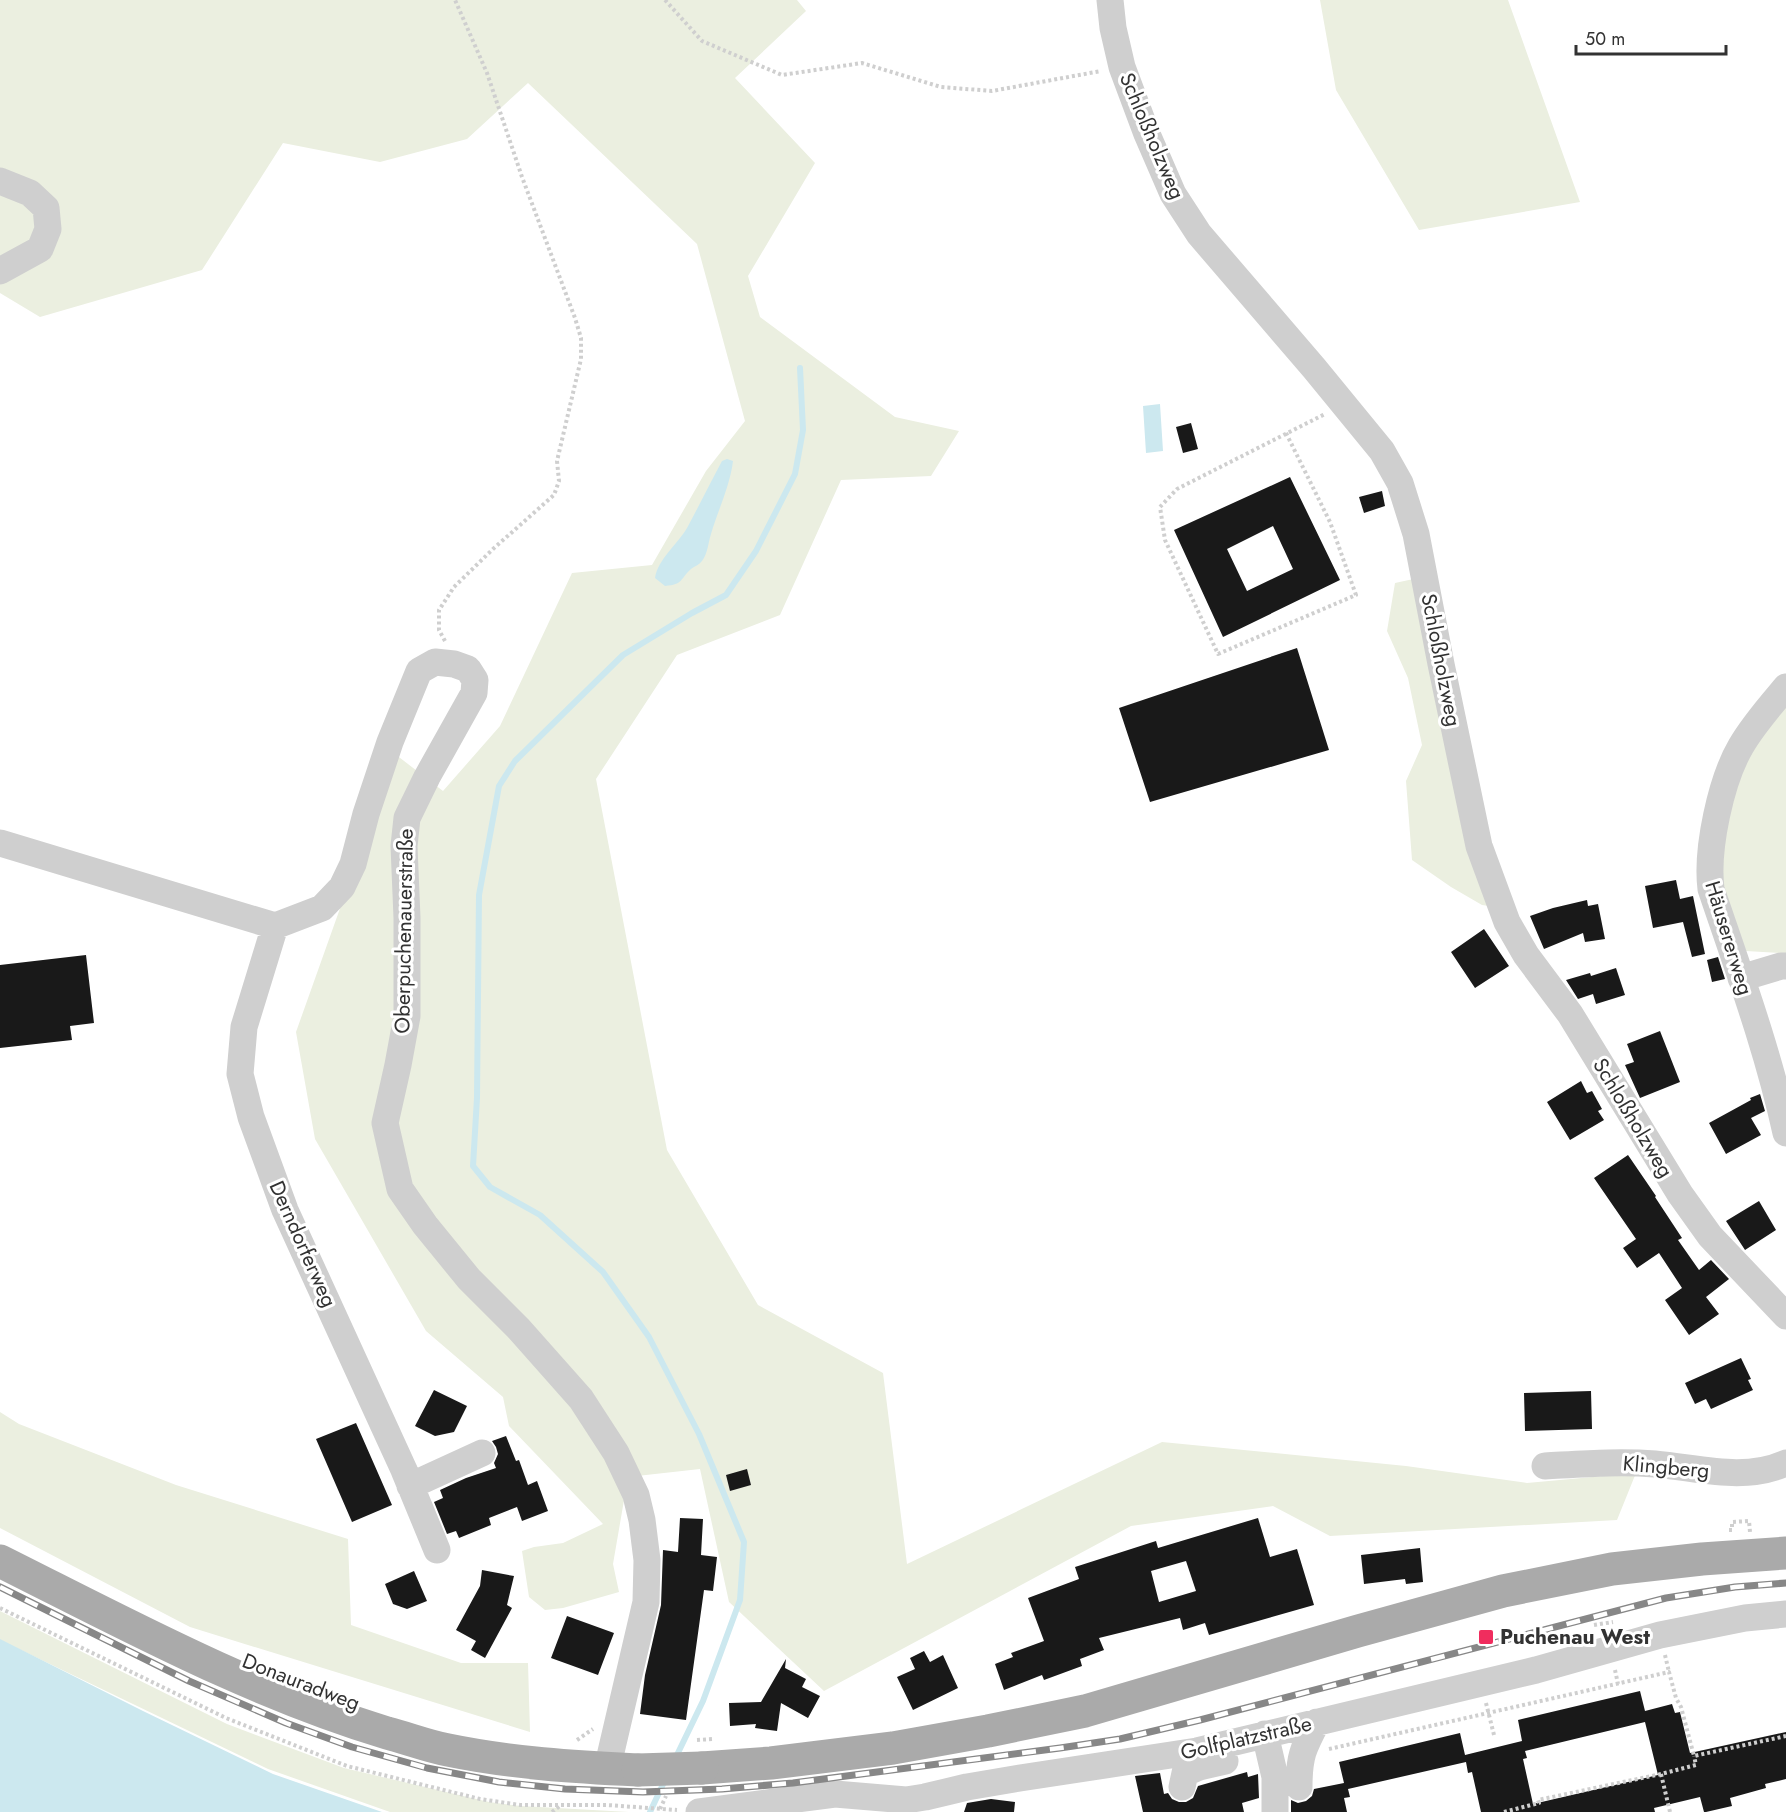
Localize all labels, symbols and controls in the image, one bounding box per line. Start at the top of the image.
scale bar [1576,18,1726,56]
text: 50 m [1585,26,1625,52]
street label: Schloßholzweg [1112,68,1192,204]
street label: Schloßholzweg [1413,591,1469,729]
street label: Oberpuchenauerstraße [387,828,421,1034]
street label: Häusererweg [1697,877,1761,999]
street label: Schloßholzweg [1585,1053,1681,1183]
street label: Derndorferweg [262,1176,344,1312]
street label: Klingberg [1621,1448,1711,1486]
place label: Puchenau West [1500,1622,1650,1652]
marker: Puchenau West [1477,1628,1495,1646]
street label: Donauradweg [238,1646,364,1718]
street label: Golfplatzstraße [1178,1708,1315,1768]

